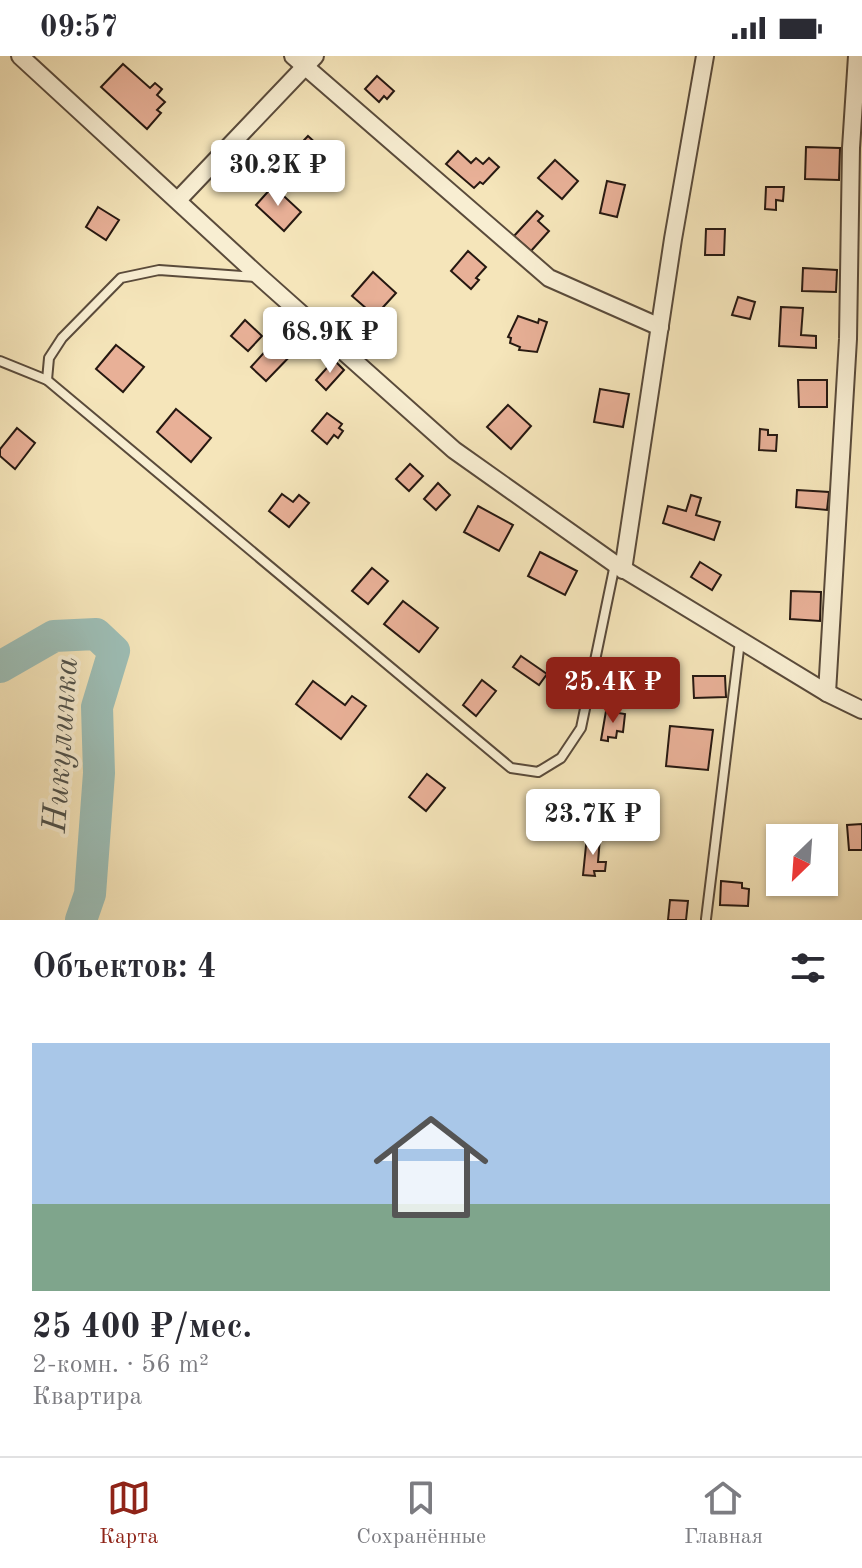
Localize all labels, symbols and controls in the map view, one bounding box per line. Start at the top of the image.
text: 09:57 [40,13,118,43]
pin: 30.2K ₽ [204,140,352,208]
text: 30.2K ₽ [229,153,327,179]
pin: 68.9K ₽ [256,307,404,375]
text: 68.9K ₽ [281,320,379,346]
water label: Никулинка [39,656,85,835]
pin: 25.4K ₽ [539,657,687,725]
text: 25.4K ₽ [564,670,662,696]
pin: 23.7K ₽ [519,789,667,857]
text: 23.7K ₽ [544,802,642,828]
north arrow [766,824,838,896]
map controls [766,824,838,896]
icon: filters [786,946,830,990]
text: Объектов: 4 [32,951,217,985]
icon: home [359,1095,503,1239]
text: 25 400 ₽/мес. [32,1311,252,1345]
text: 2-комн. · 56 m² [32,1352,209,1378]
text: Квартира [32,1384,142,1410]
tab: Карта [99,1476,158,1551]
tab: Сохранённые [356,1476,486,1551]
tab: Главная [684,1476,763,1551]

